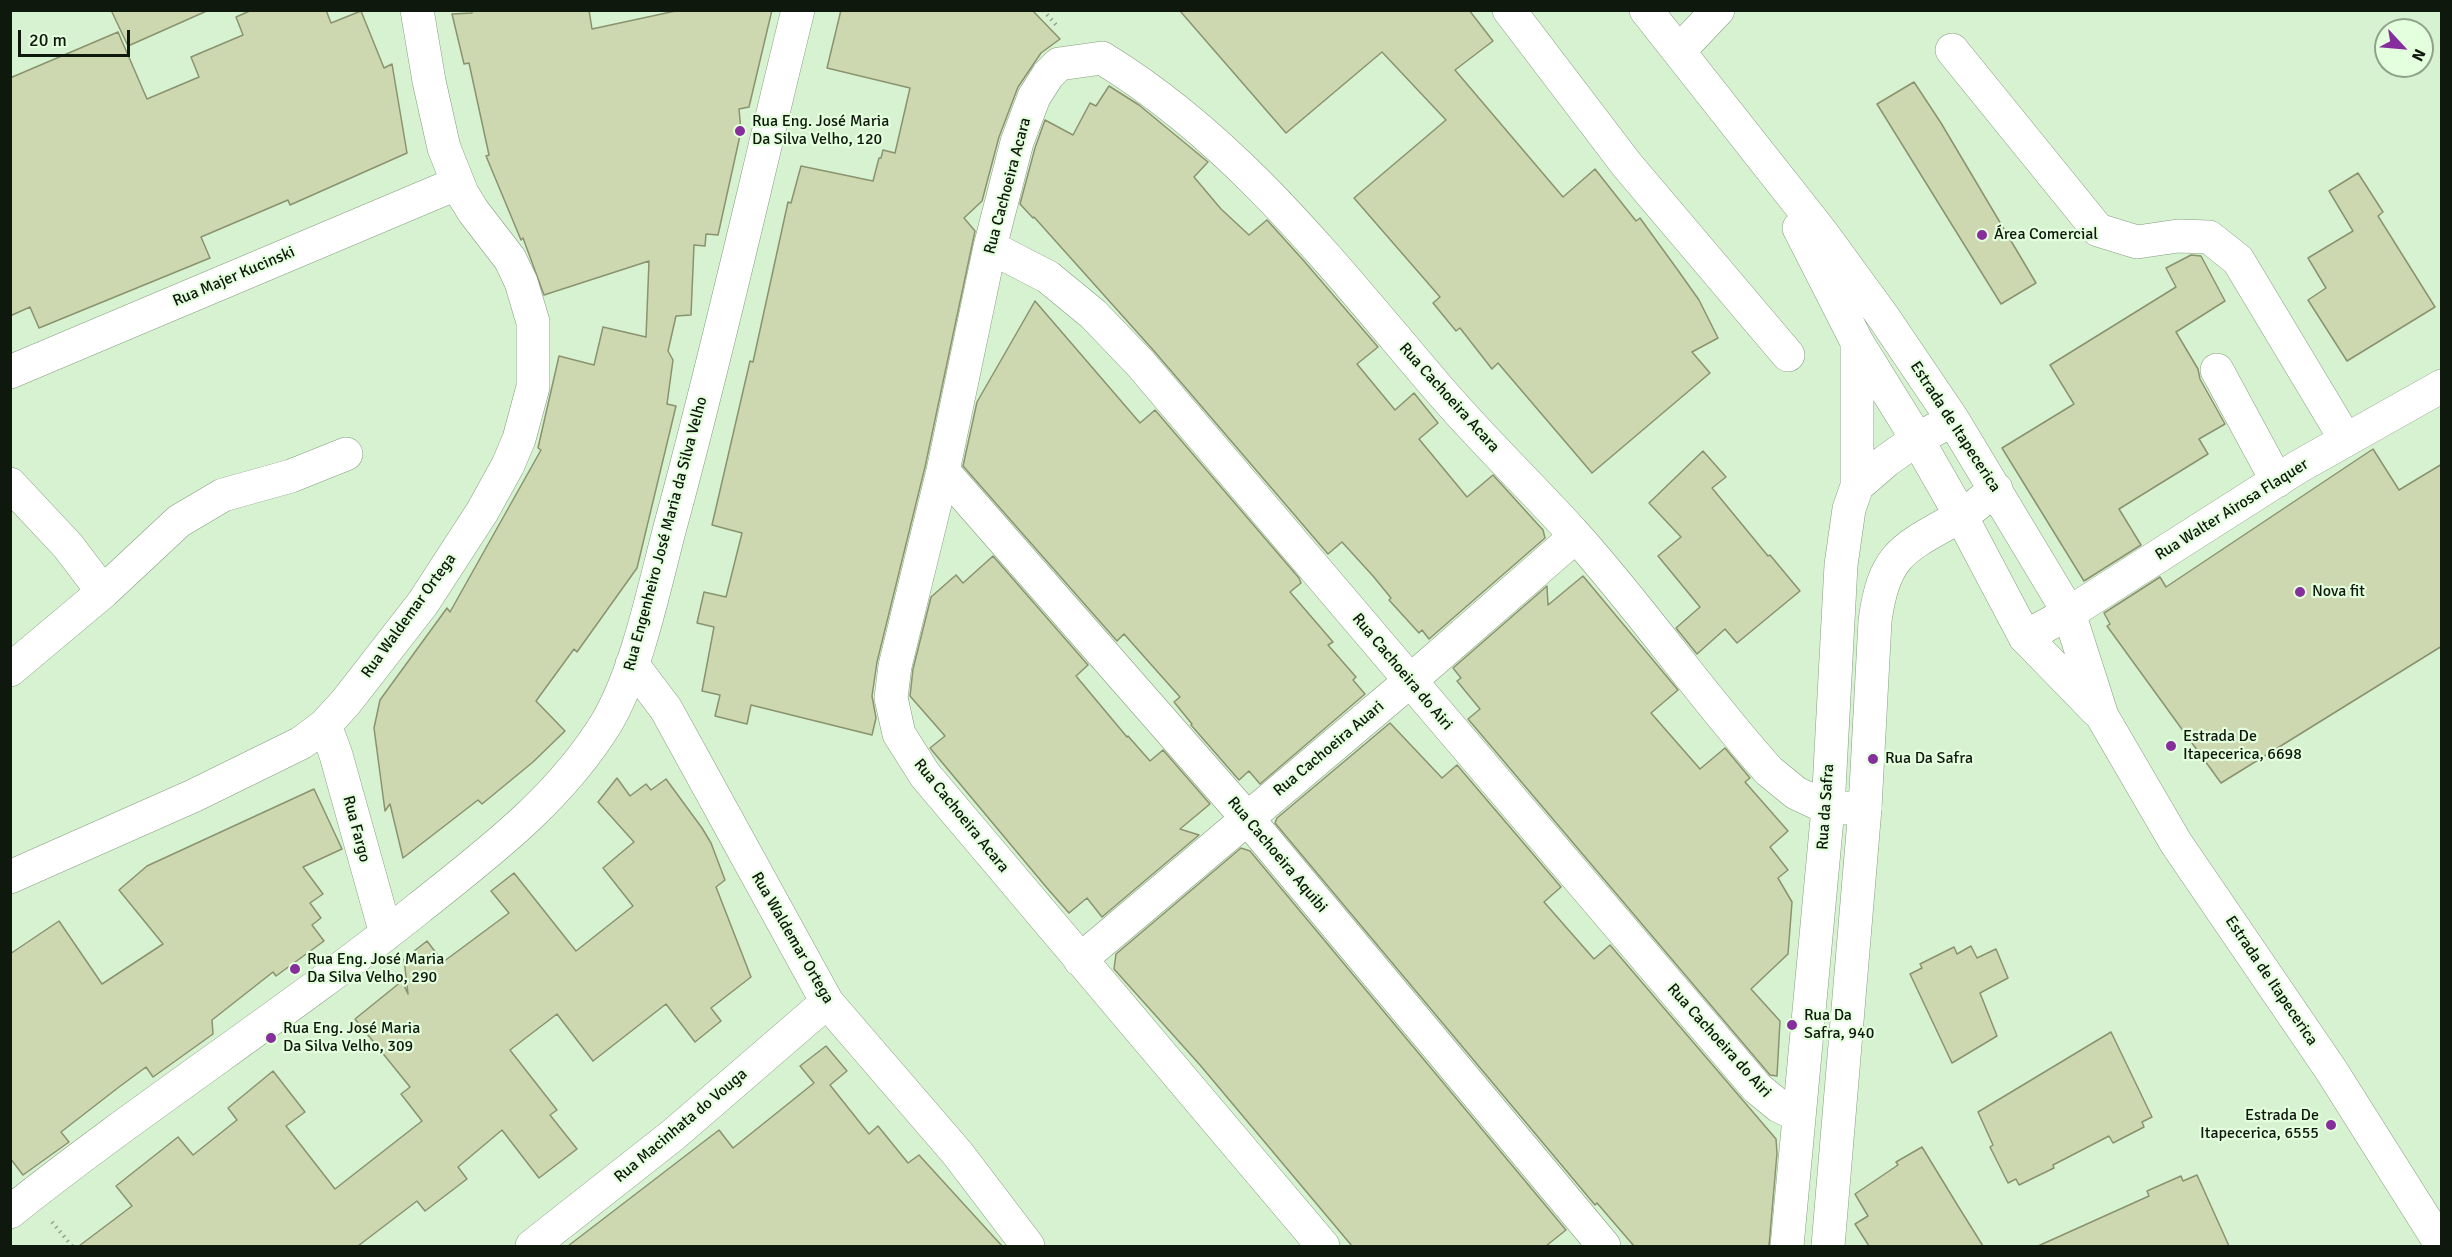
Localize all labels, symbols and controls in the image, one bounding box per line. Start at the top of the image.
scale bar [21,18,134,56]
north arrow [2374,18,2434,78]
text: 20 m [29,29,67,51]
text: N [2407,46,2430,64]
place label: Rua Eng. José Maria Da Silva Velho, 120 [752,112,889,150]
street label: Rua Cachoeira Acara [981,116,1035,256]
marker: Rua Eng. José Maria Da Silva Velho, 120 [733,124,747,138]
place label: Área Comercial [1994,225,2098,245]
marker: Área Comercial [1975,228,1989,242]
street label: Rua Majer Kucinski [170,243,298,311]
street label: Rua Cachoeira Acara [1395,339,1503,457]
street label: Estrada de Itapecerica [1906,358,2004,496]
street label: Rua Engenheiro José Maria da Silva Velho [620,395,712,673]
street label: Rua Walter Airosa Flaquer [2152,455,2312,565]
street label: Rua Waldemar Ortega [357,550,461,682]
place label: Nova fit [2312,582,2365,602]
marker: Nova fit [2293,585,2307,599]
street label: Rua Cachoeira do Airi [1348,610,1456,734]
street label: Rua Cachoeira Auari [1270,697,1388,801]
place label: Estrada De Itapecerica, 6698 [2183,727,2302,765]
marker: Estrada De Itapecerica, 6698 [2164,739,2178,753]
place label: Rua Da Safra [1885,749,1973,769]
marker: Rua Da Safra [1866,752,1880,766]
street label: Rua Cachoeira Acara [909,755,1013,877]
street label: Rua da Safra [1813,763,1839,851]
street label: Rua Cachoeira Aquibi [1223,793,1331,917]
street label: Rua Fargo [338,794,374,864]
street label: Rua Waldemar Ortega [746,869,838,1007]
street label: Estrada de Itapecerica [2221,913,2321,1049]
place label: Rua Eng. José Maria Da Silva Velho, 290 [307,950,444,988]
marker: Rua Eng. José Maria Da Silva Velho, 290 [288,962,302,976]
street label: Rua Cachoeira do Airi [1663,980,1775,1102]
place label: Rua Da Safra, 940 [1804,1006,1874,1044]
marker: Rua Da Safra, 940 [1785,1018,1799,1032]
place label: Rua Eng. José Maria Da Silva Velho, 309 [283,1019,420,1057]
marker: Rua Eng. José Maria Da Silva Velho, 309 [264,1031,278,1045]
street label: Rua Macinhata do Vouga [611,1065,751,1187]
place label: Estrada De Itapecerica, 6555 [2200,1106,2319,1144]
marker: Estrada De Itapecerica, 6555 [2324,1118,2338,1132]

